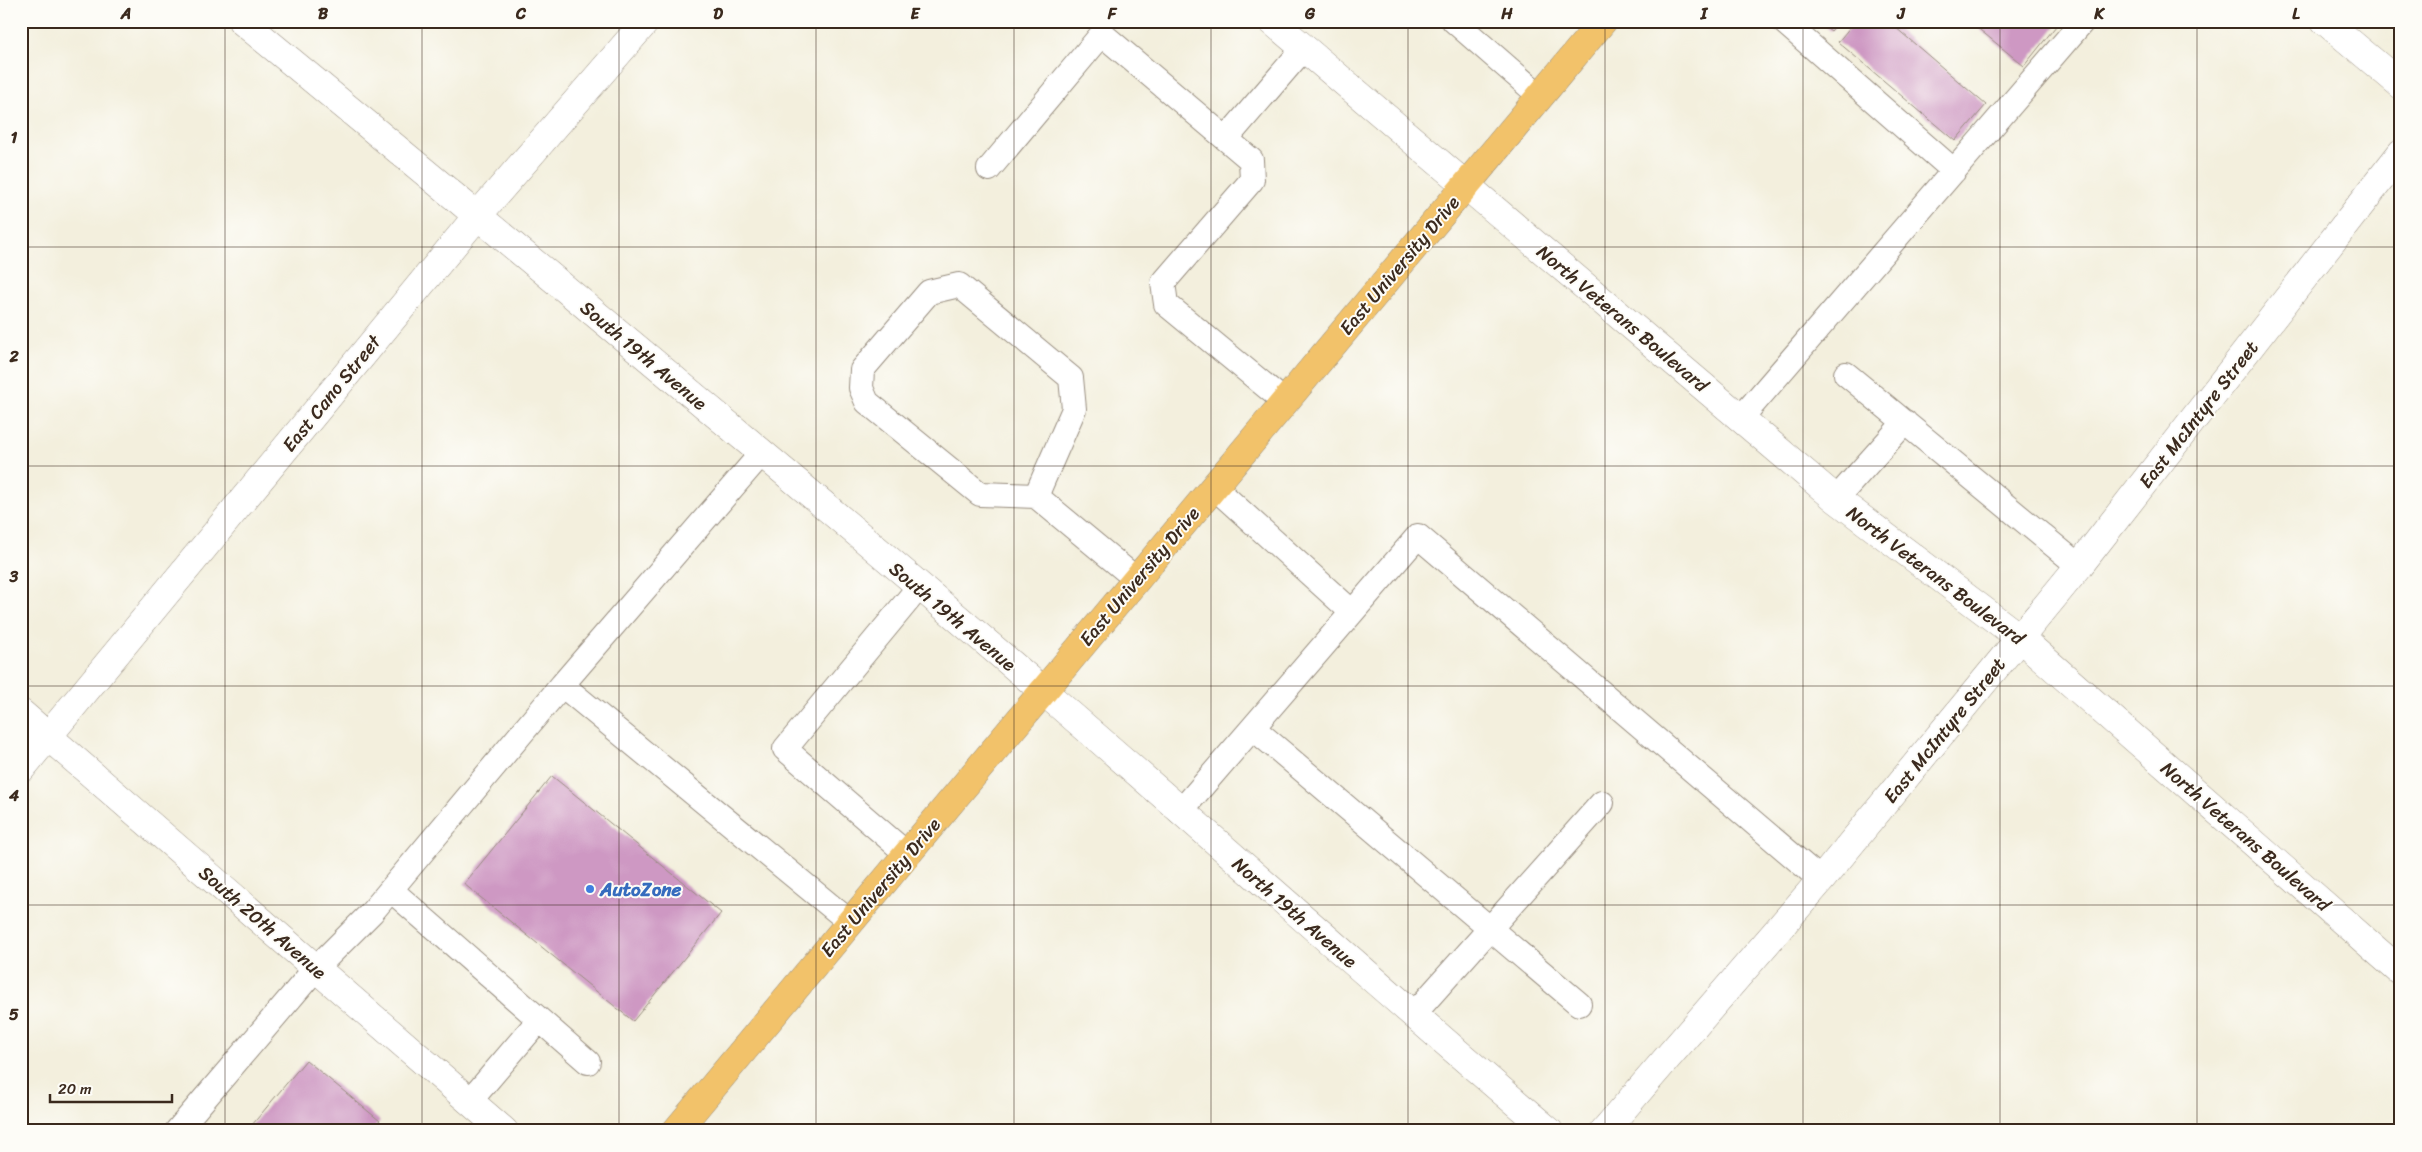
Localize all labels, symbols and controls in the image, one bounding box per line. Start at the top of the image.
text: A [120,0,131,28]
text: B [318,0,329,28]
text: C [515,0,527,28]
text: D [713,0,723,28]
text: E [911,0,921,28]
text: F [1107,0,1118,28]
text: G [1304,0,1316,28]
text: H [1500,0,1513,28]
text: I [1700,0,1709,28]
text: J [1896,0,1906,28]
text: K [2093,0,2105,28]
text: L [2292,0,2300,28]
text: 1 [11,123,18,152]
street label: East University Drive [1331,188,1468,343]
street label: North Veterans Boulevard [1529,236,1717,401]
street label: South 19th Avenue [573,292,715,419]
street label: East Cano Street [273,326,390,459]
street label: East McIntyre Street [2130,333,2267,496]
text: 2 [8,342,19,371]
street label: North Veterans Boulevard [1839,497,2033,654]
street label: East University Drive [1071,499,1208,654]
street label: South 19th Avenue [882,553,1024,680]
text: 3 [9,562,19,591]
street label: East McIntyre Street [1875,650,2014,811]
street label: North Veterans Boulevard [2153,753,2339,921]
text: 4 [8,781,19,810]
street label: East University Drive [812,810,949,965]
street label: North 19th Avenue [1224,848,1365,976]
street label: South 20th Avenue [191,857,334,988]
place label: AutoZone [599,873,682,906]
marker: AutoZone [584,883,596,895]
text: 5 [9,1000,19,1029]
scale bar [50,1072,172,1104]
text: 20 m [58,1076,92,1102]

